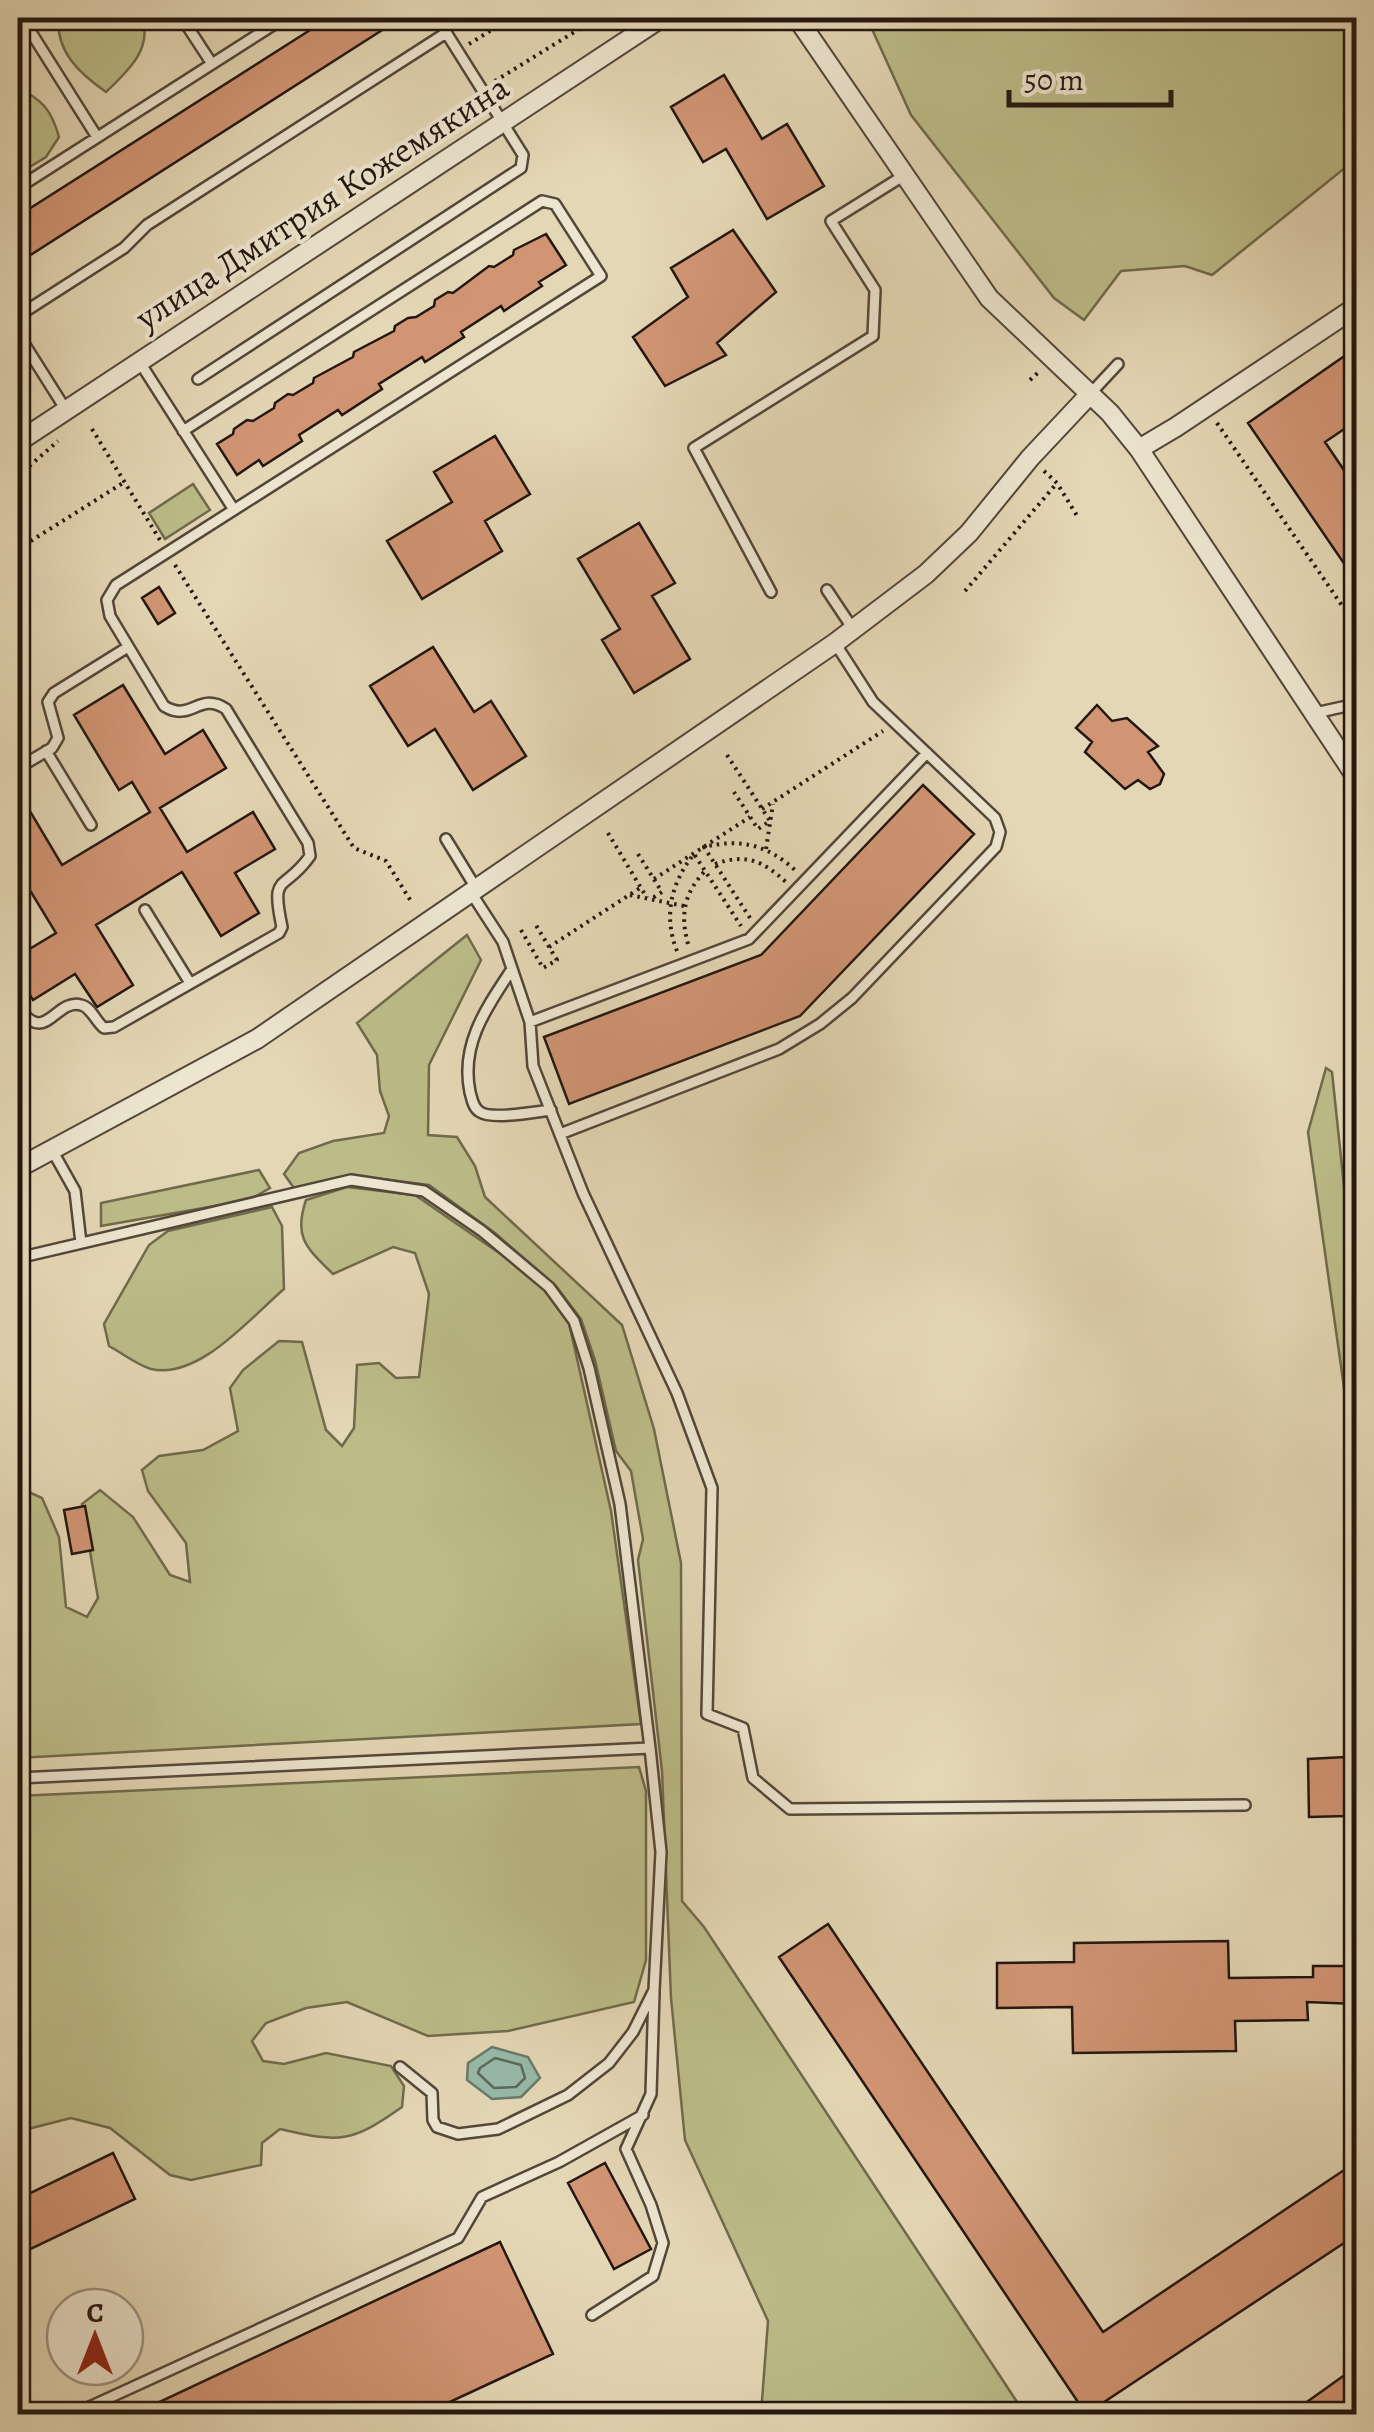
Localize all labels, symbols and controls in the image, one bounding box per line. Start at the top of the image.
scale bar [1009,45,1172,107]
text: 50 m [1024,60,1084,100]
street label: улица Дмитрия Кожемякина [125,63,518,341]
north arrow [45,2287,145,2387]
text: С [86,2294,104,2332]

